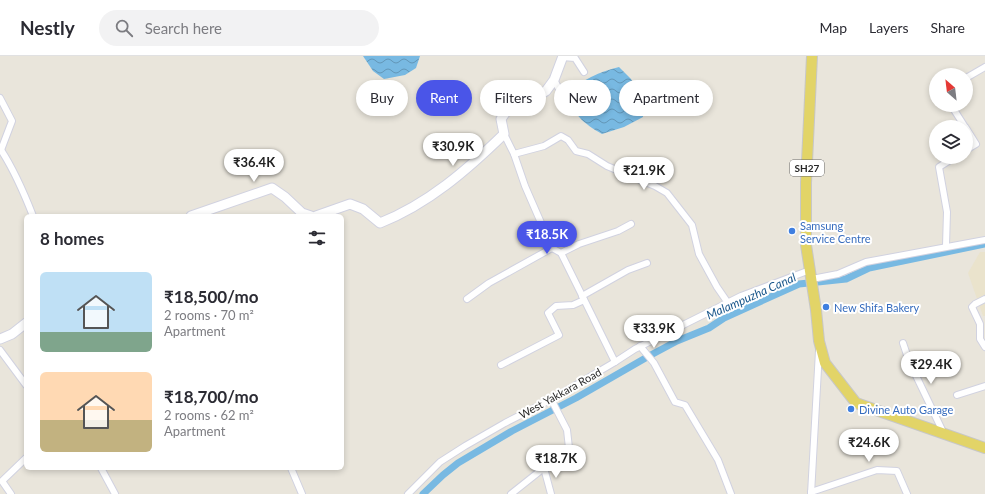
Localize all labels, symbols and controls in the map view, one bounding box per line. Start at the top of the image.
search box [99,10,379,46]
text: Nestly [20,16,75,39]
icon: search [113,17,135,39]
text: Search here [145,19,222,37]
text: Map [819,19,847,36]
text: Layers [869,19,909,36]
text: Share [931,19,965,36]
north arrow [929,68,973,112]
map controls [929,68,973,164]
chip: Buy [356,80,408,116]
chip: Rent [416,80,472,116]
chip: Filters [480,80,546,116]
chip: New [554,80,611,116]
chip: Apartment [619,80,713,116]
button: layers [929,120,973,164]
pin: ₹30.9K [420,133,486,167]
text: ₹30.9K [432,138,474,154]
pin: ₹36.4K [221,149,287,183]
text: ₹36.4K [233,154,275,170]
pin: ₹21.9K [611,157,677,191]
road number: SH27 [790,160,824,176]
text: ₹21.9K [623,162,665,178]
place label: Samsung Service Centre [800,219,871,245]
pin: ₹18.5K [514,221,580,255]
text: ₹18.5K [526,226,568,242]
marker: Samsung Service Centre [787,226,797,236]
icon: filters [306,227,328,249]
text: 8 homes [40,228,104,249]
water label: Malampuzha Canal [704,269,798,322]
text: ₹18,500/mo [164,286,259,307]
icon: home [72,288,120,336]
place label: New Shifa Bakery [834,301,920,314]
marker: New Shifa Bakery [821,302,831,312]
text: 2 rooms · 70 m² [164,307,254,323]
pin: ₹33.9K [621,315,687,349]
text: ₹33.9K [633,320,675,336]
text: Apartment [164,323,225,339]
pin: ₹29.4K [898,351,964,385]
text: ₹29.4K [910,356,952,372]
street label: West Yakkara Road [517,365,603,421]
text: ₹18,700/mo [164,386,259,407]
icon: home [72,388,120,436]
place label: Divine Auto Garage [859,403,954,416]
marker: Divine Auto Garage [846,404,856,414]
text: 2 rooms · 62 m² [164,407,254,423]
text: Apartment [164,423,225,439]
pin: ₹24.6K [836,429,902,463]
text: ₹24.6K [848,434,890,450]
pin: ₹18.7K [523,445,589,479]
text: ₹18.7K [535,450,577,466]

